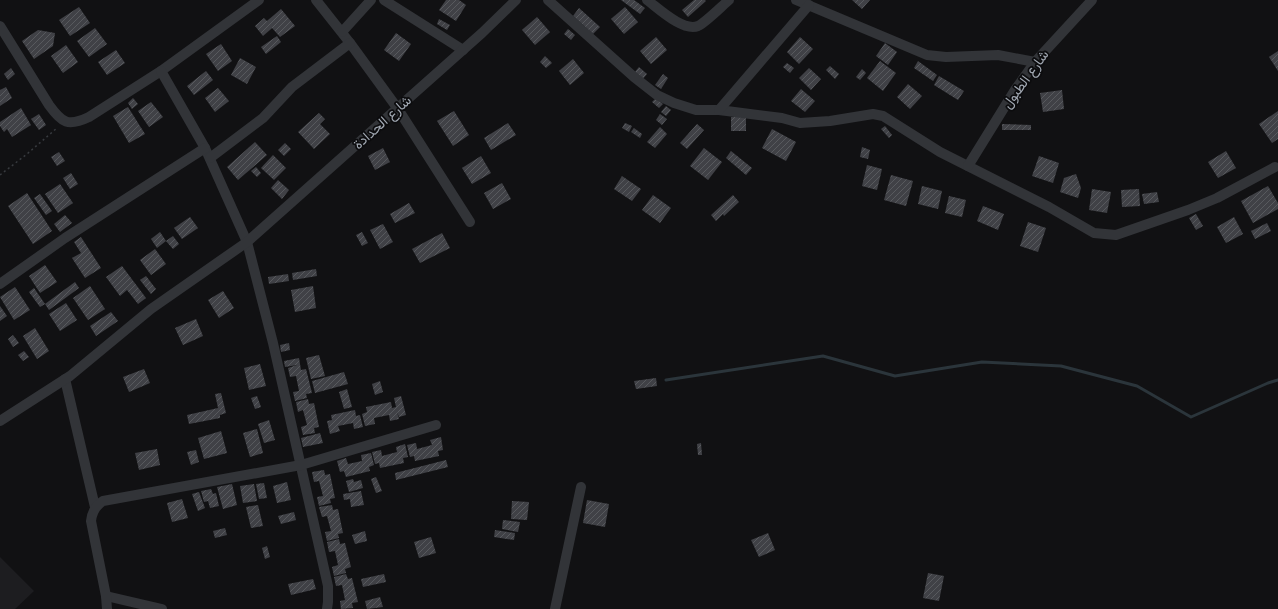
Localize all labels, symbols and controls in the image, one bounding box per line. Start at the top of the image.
street label: شارع الطبول [998,47,1054,113]
street label: شارع الحدادة [350,92,416,154]

